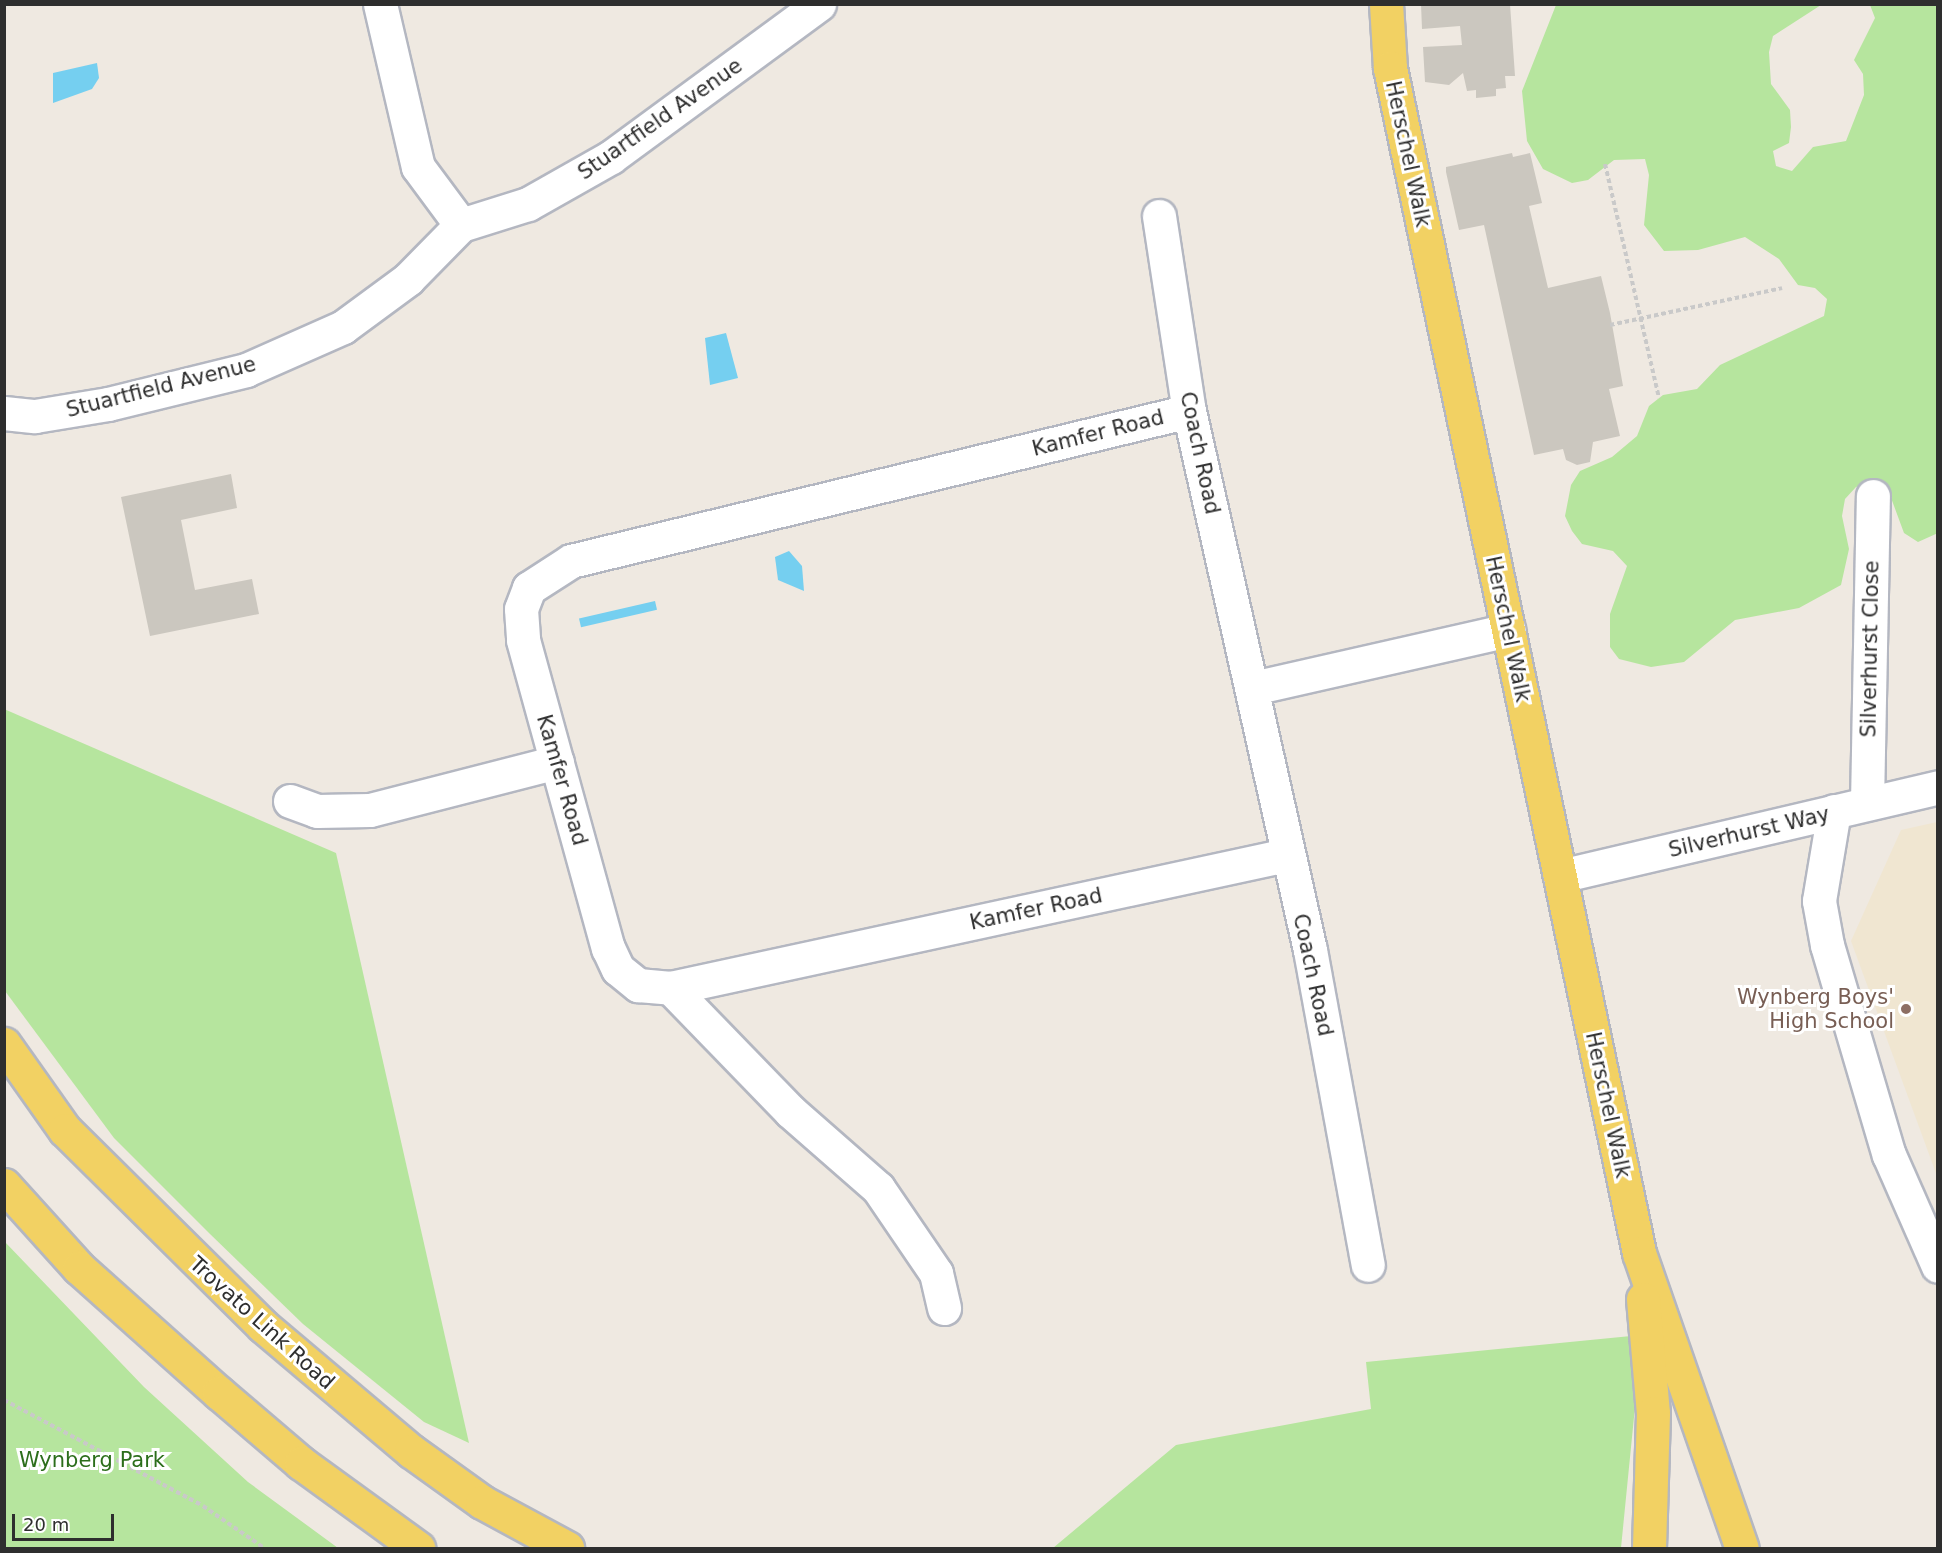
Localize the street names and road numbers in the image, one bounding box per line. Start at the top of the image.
street label: Stuartfield Avenue [573,53,747,185]
street label: Herschel Walk [1380,79,1436,229]
street label: Stuartfield Avenue [64,351,258,423]
street label: Coach Road [1175,389,1225,517]
street label: Kamfer Road [1029,404,1167,462]
street label: Herschel Walk [1480,554,1536,704]
street label: Silverhurst Close [1856,560,1884,738]
street label: Kamfer Road [531,712,593,848]
street label: Silverhurst Way [1666,801,1832,863]
street label: Kamfer Road [967,883,1105,935]
street label: Coach Road [1288,911,1338,1039]
street label: Herschel Walk [1580,1030,1636,1180]
street label: Trovato Link Road [184,1251,340,1395]

